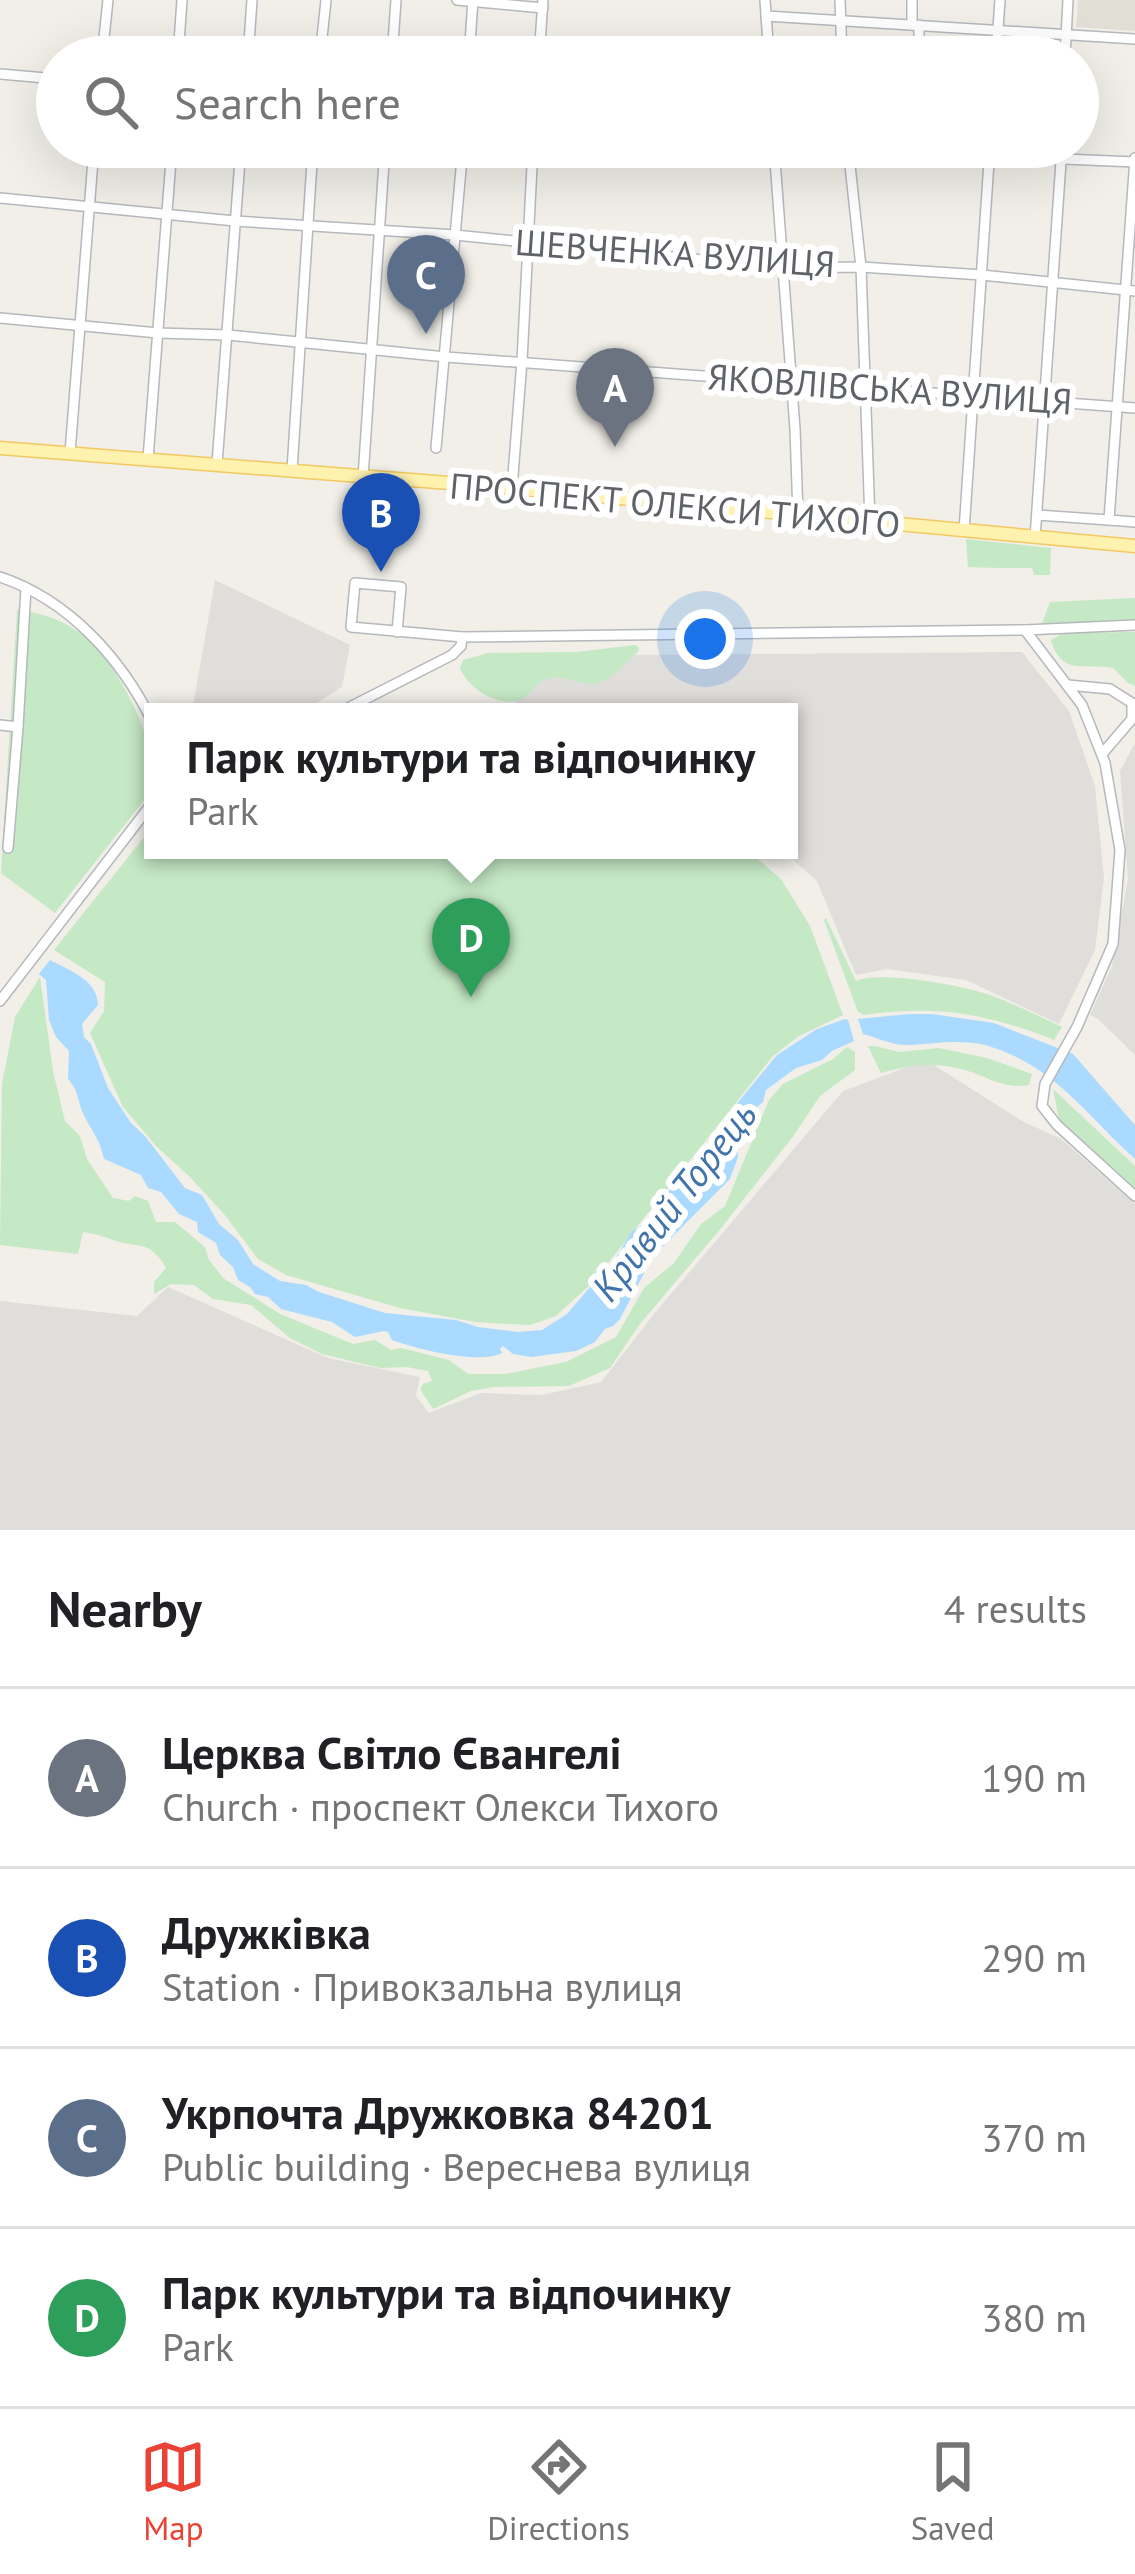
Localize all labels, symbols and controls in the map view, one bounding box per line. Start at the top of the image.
search box [36,36,1099,168]
icon: search [78,69,144,135]
text: Search here [174,73,401,131]
street label: ШЕВЧЕНКА ВУЛИЦЯ [514,218,836,287]
pin: C [387,235,465,334]
pin: A [576,348,654,447]
street label: ЯКОВЛІВСЬКА ВУЛИЦЯ [706,352,1074,425]
street label: ПРОСПЕКТ ОЛЕКСИ ТИХОГО [448,461,902,548]
pin: B [342,473,420,572]
your location [675,609,735,669]
popup [144,703,798,859]
text: Парк культури та відпочинку [187,727,755,785]
text: Park [187,785,258,836]
pin: D [432,898,510,997]
water label: Кривий Торець [579,1090,768,1311]
text: Nearby [48,1575,202,1641]
text: 4 results [944,1583,1087,1634]
text: Церква Світло Євангелі [162,1723,622,1781]
text: A [75,1752,99,1803]
text: 190 m [981,1752,1087,1803]
text: Church · проспект Олекси Тихого [162,1781,719,1832]
text: Дружківка [162,1903,371,1961]
text: B [75,1932,99,1983]
text: 290 m [981,1932,1087,1983]
text: Station · Привокзальна вулиця [162,1961,683,2012]
text: Укрпочта Дружковка 84201 [162,2083,714,2141]
text: C [76,2112,98,2163]
text: 370 m [981,2112,1087,2163]
text: Public building · Вереснева вулиця [162,2141,751,2192]
text: Парк культури та відпочинку [162,2263,731,2321]
text: D [74,2292,100,2343]
text: 380 m [981,2292,1087,2343]
text: Park [162,2321,234,2372]
tab: Map [140,2434,206,2549]
tab: Directions [487,2434,630,2549]
tab: Saved [911,2434,995,2549]

